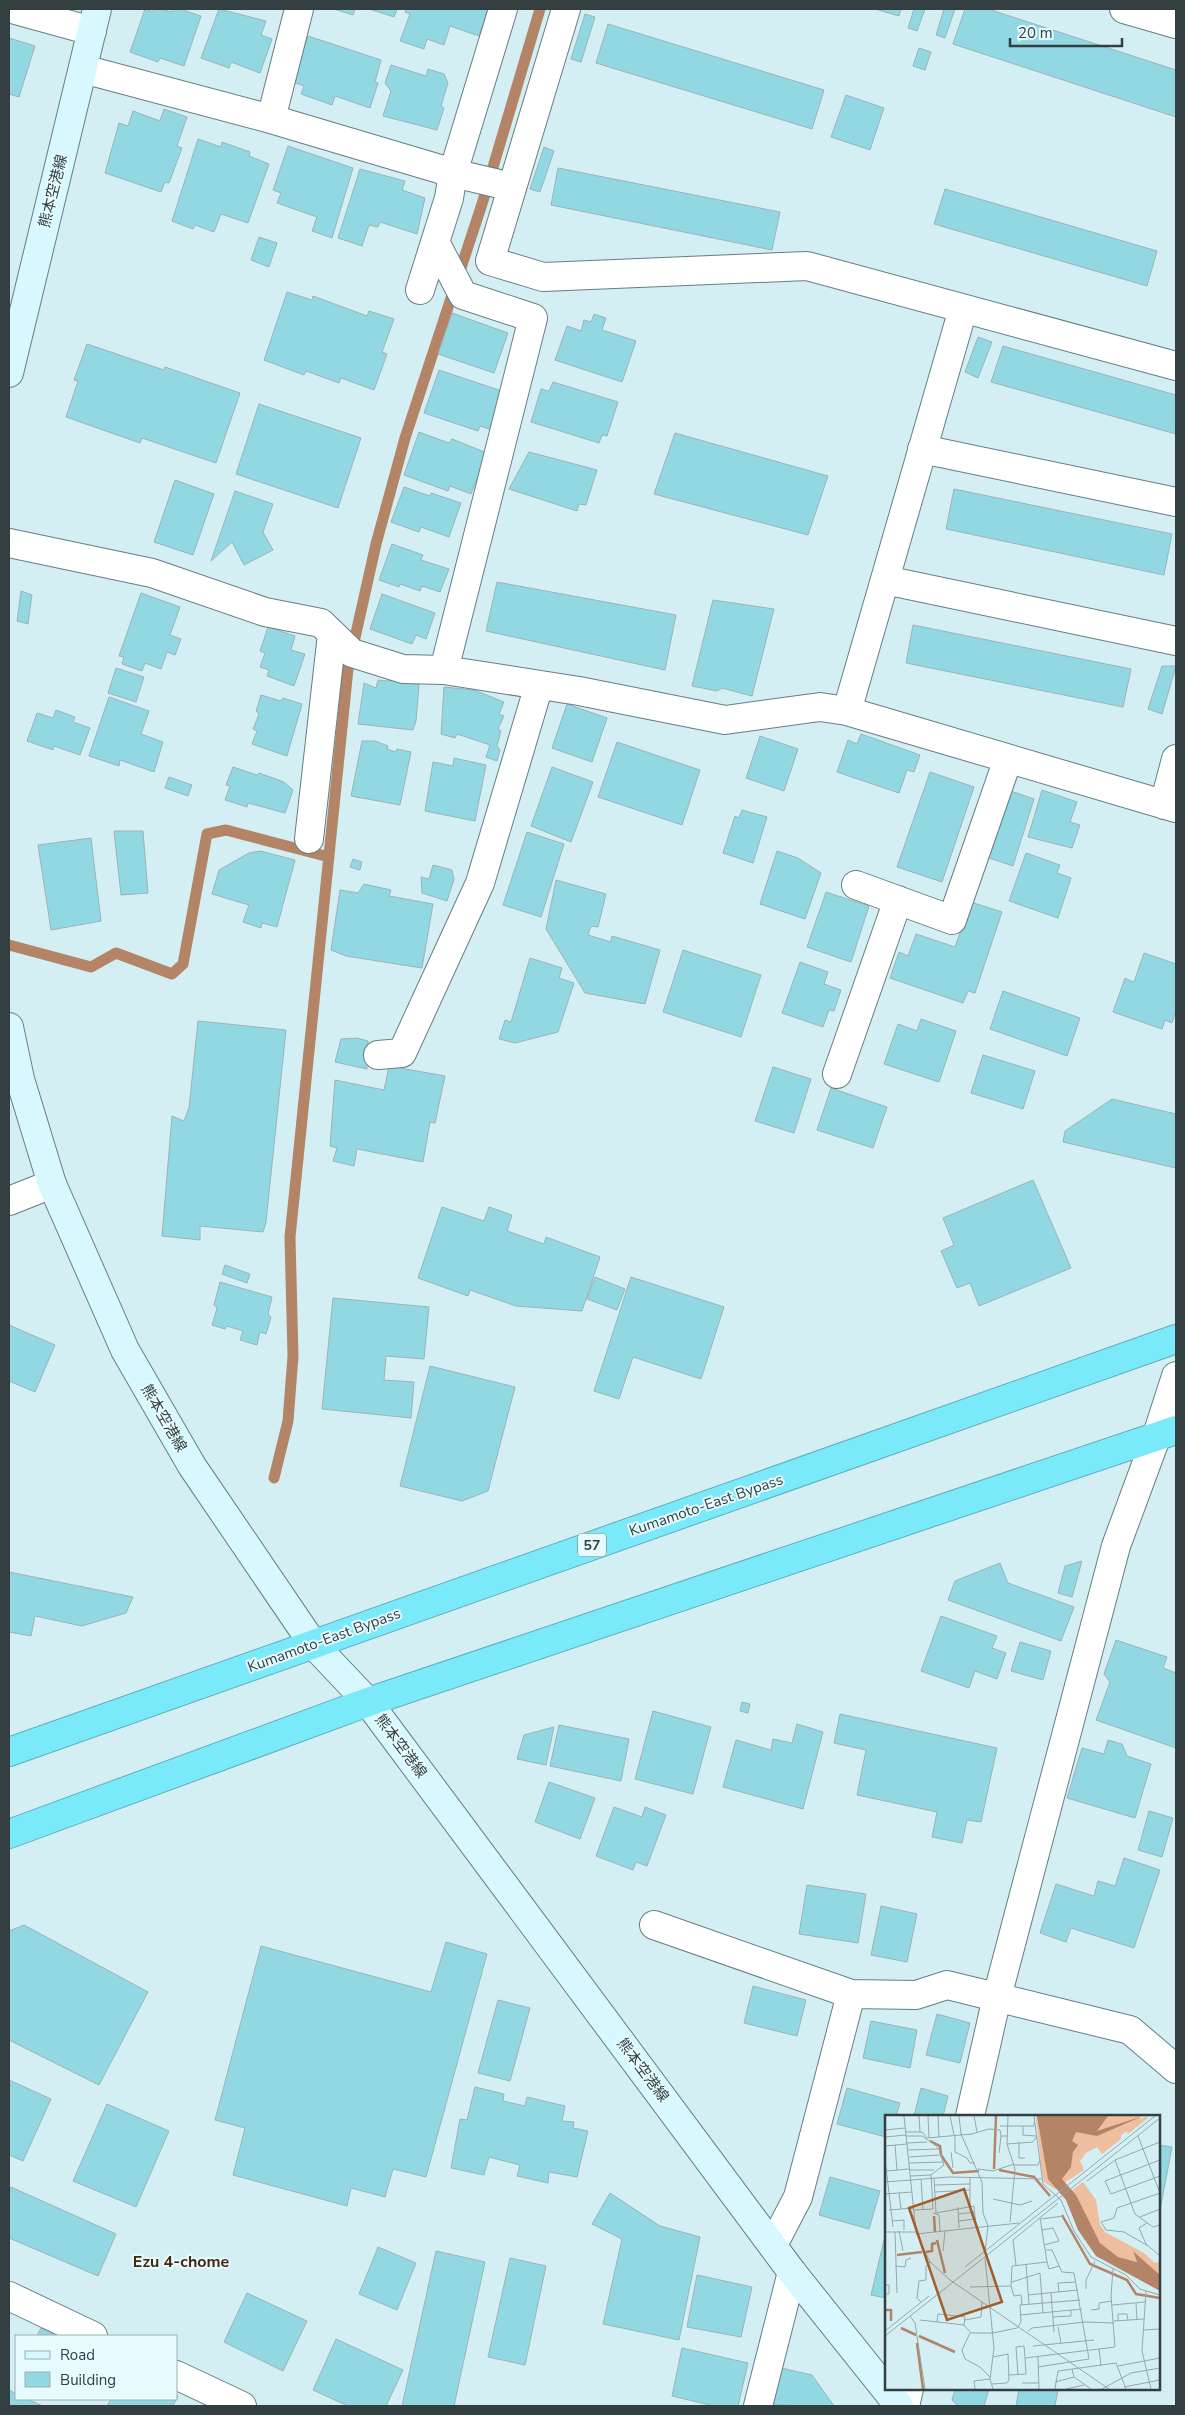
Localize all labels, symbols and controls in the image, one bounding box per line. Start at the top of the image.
scale bar [1010,15,1122,47]
text: 20 m [1018,23,1053,43]
street label: 熊本空港線 [34,152,72,230]
street label: 熊本空港線 [137,1381,191,1455]
street label: Kumamoto-East Bypass [626,1469,786,1541]
road number: 57 [578,1534,606,1556]
street label: Kumamoto-East Bypass [245,1603,403,1677]
street label: 熊本空港線 [370,1710,432,1782]
street label: 熊本空港線 [612,2034,674,2106]
inset map [885,2115,1160,2390]
district label: Ezu 4-chome [133,2251,229,2273]
legend [15,2335,178,2400]
text: Road [60,2345,95,2365]
text: Building [60,2370,116,2390]

